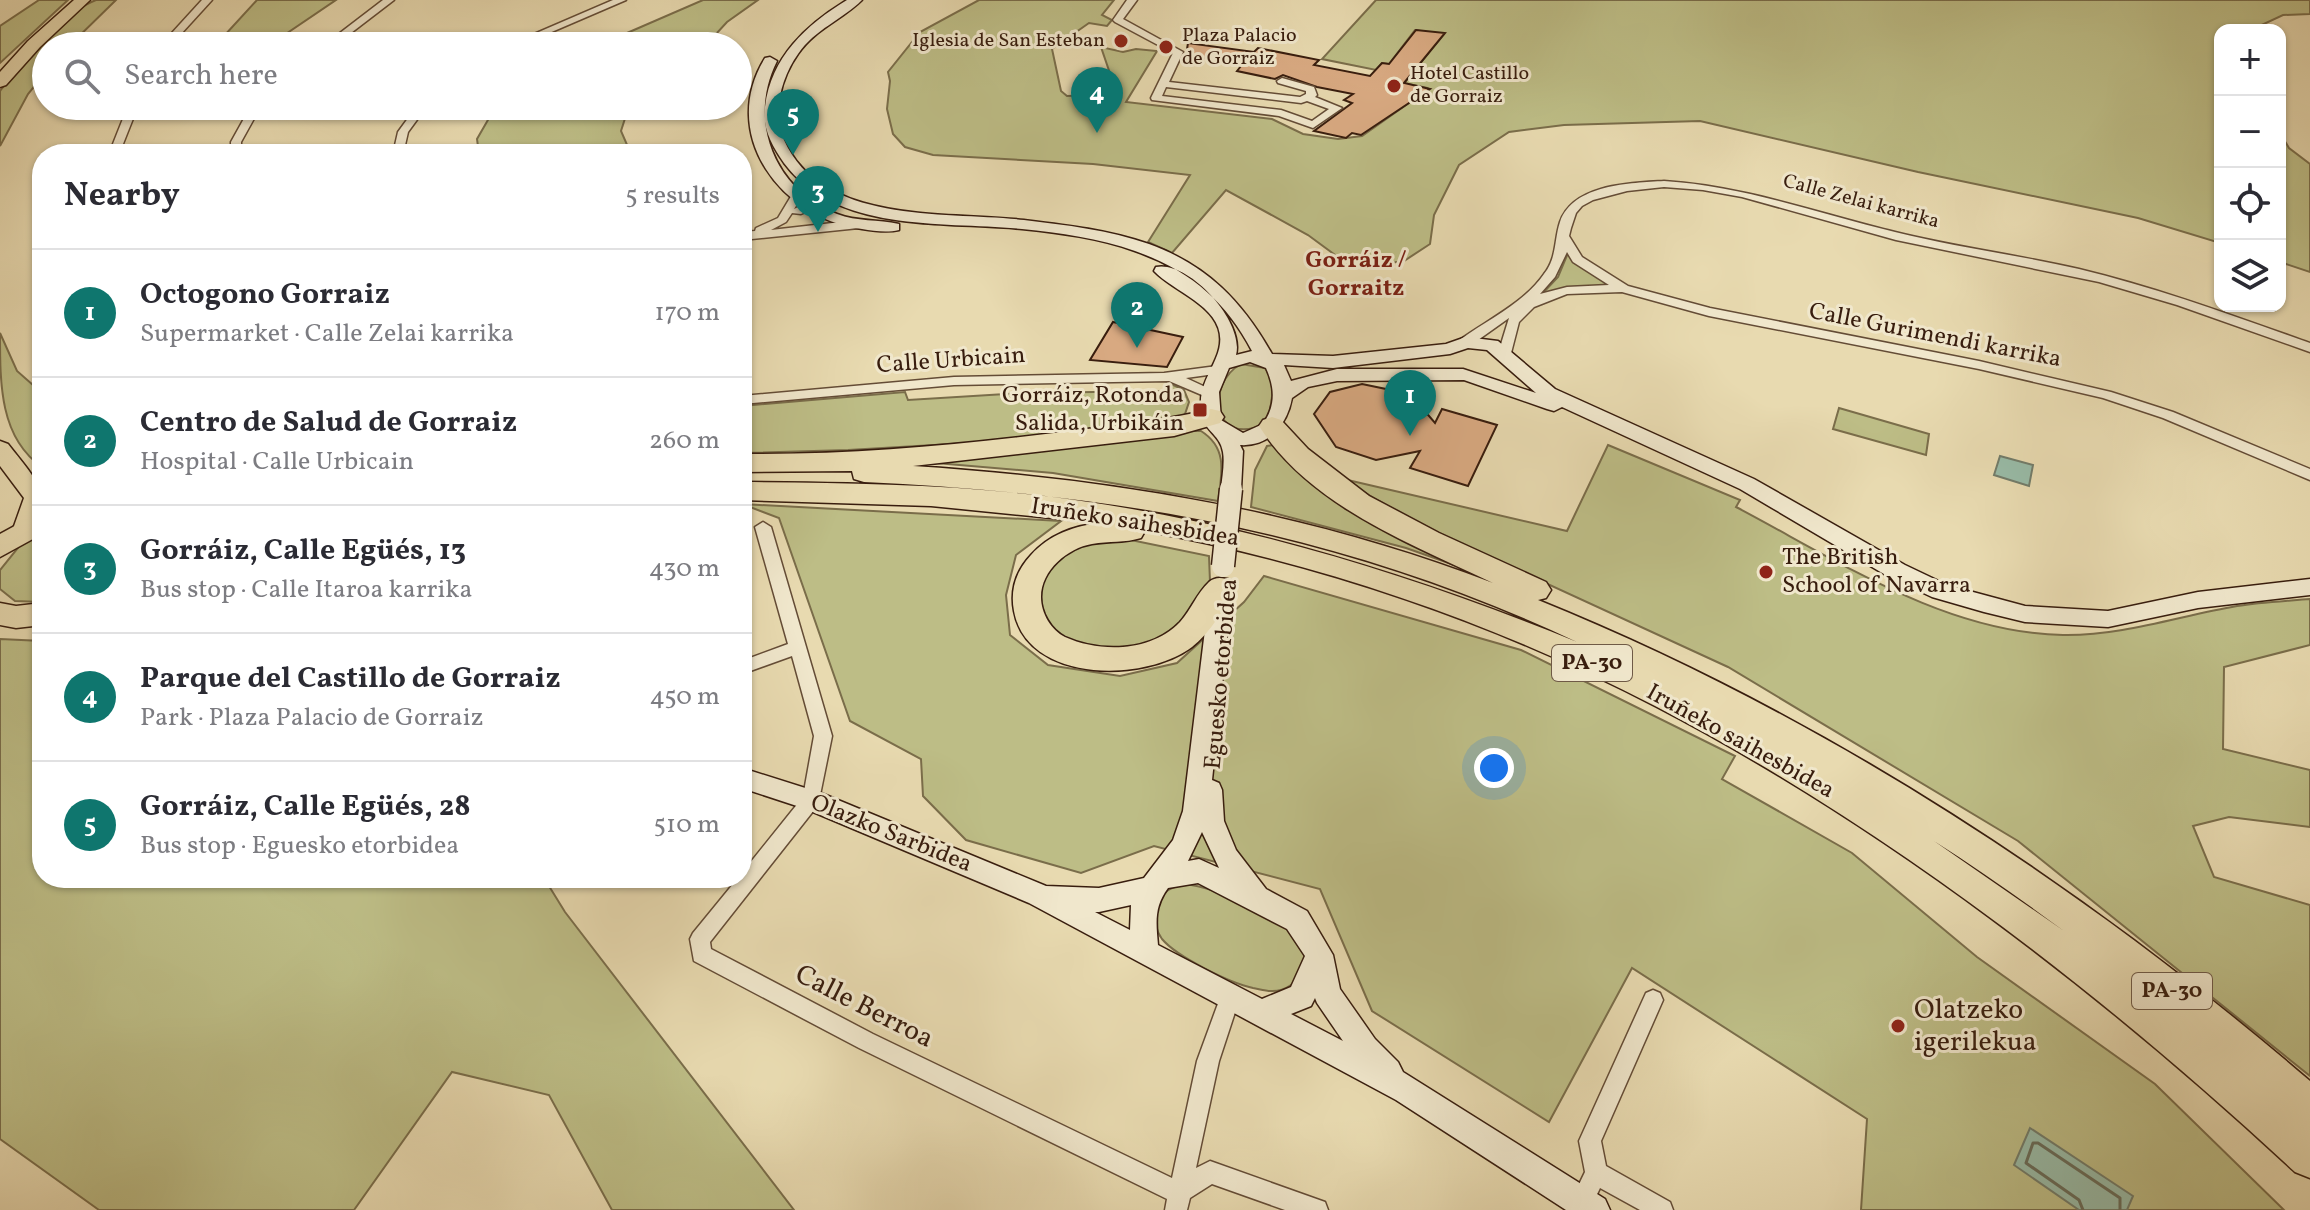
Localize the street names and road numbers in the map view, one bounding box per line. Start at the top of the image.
street label: Calle Zelai karrika [1780,168,1942,236]
street label: Calle Gurimendi karrika [1806,295,2064,377]
street label: Calle Urbicain [875,339,1027,383]
street label: Iruñeko saihesbidea [1028,490,1242,556]
street label: Eguesko etorbidea [1197,577,1247,771]
road number: PA-30 [1552,645,1632,681]
street label: Iruñeko saihesbidea [1640,676,1840,808]
street label: Olazko Sarbidea [805,786,977,882]
street label: Calle Berroa [788,955,940,1059]
road number: PA-30 [2132,973,2212,1009]

